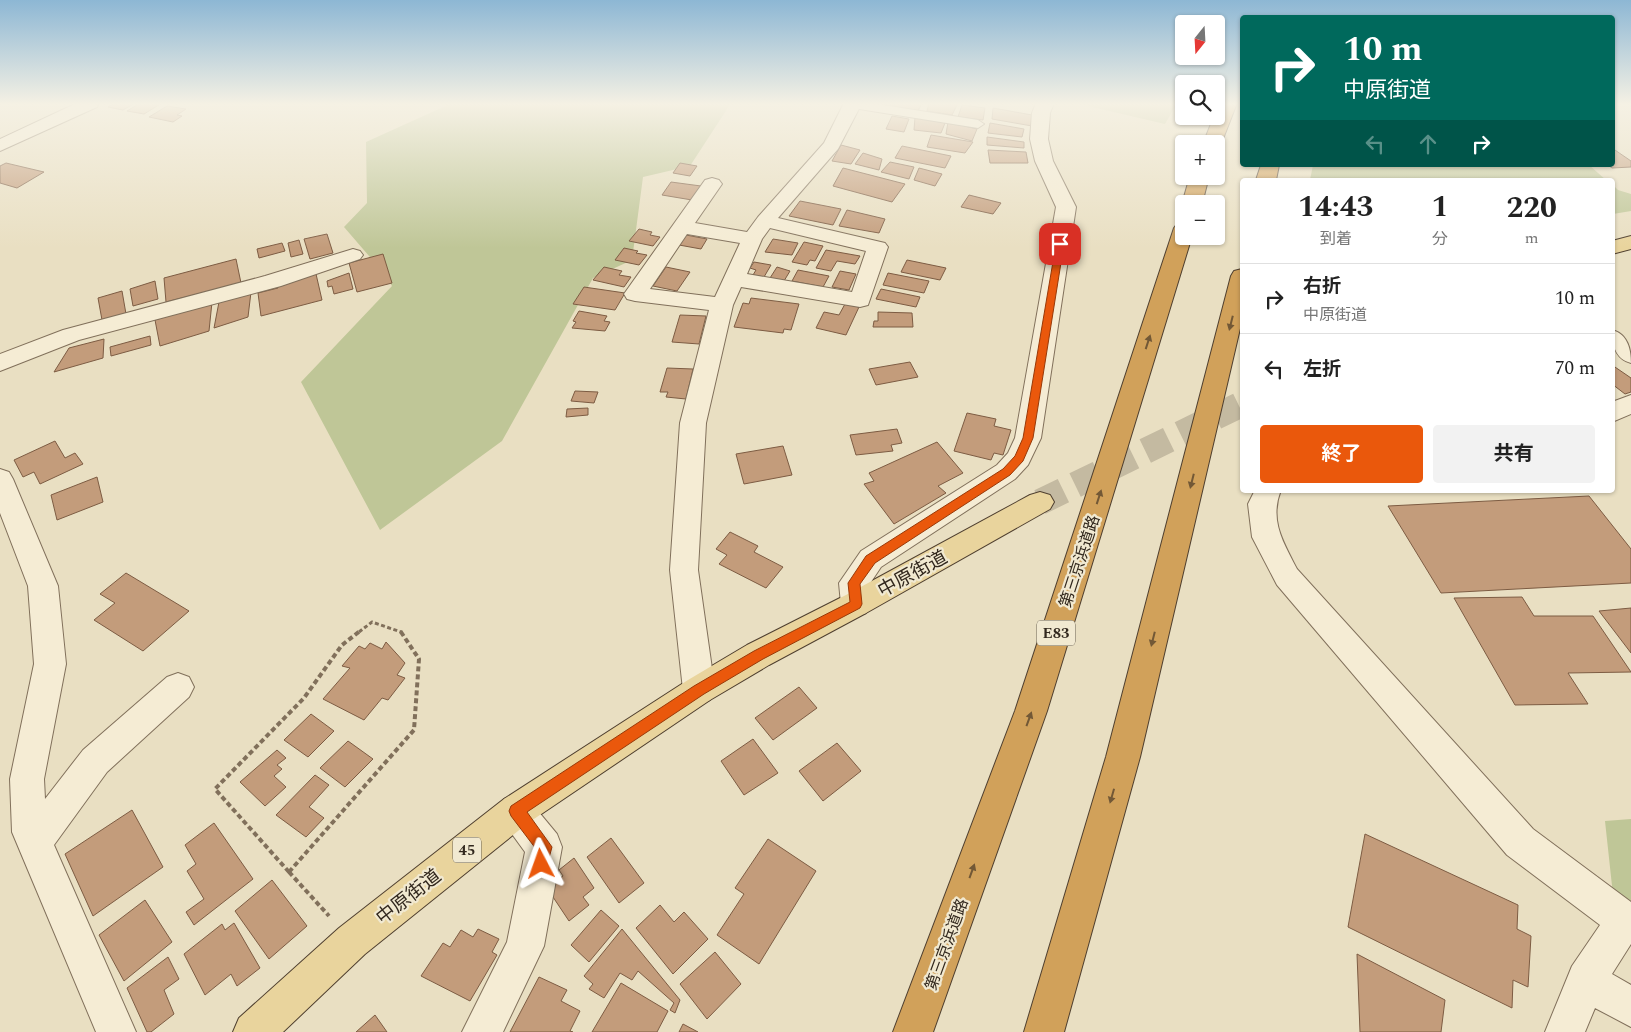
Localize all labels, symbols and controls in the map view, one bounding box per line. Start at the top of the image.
north arrow [1175,15,1225,65]
map controls [1175,15,1225,245]
text: 10 m [1343,23,1423,76]
icon: right [1260,35,1325,100]
text: 中原街道 [1343,74,1431,107]
button: search [1175,75,1225,125]
icon: left [1361,130,1389,158]
icon: ahead [1414,130,1442,158]
icon: right [1467,130,1495,158]
button: + [1175,135,1225,185]
text: 14:43 [1298,184,1373,230]
text: 1 [1432,184,1448,230]
text: 220 [1506,185,1557,231]
button: − [1175,195,1225,245]
pin [1039,223,1081,265]
text: m [1525,226,1539,250]
text: 到着 [1320,227,1352,251]
text: 分 [1432,227,1448,251]
icon: arrive [1046,230,1074,258]
text: 右折 [1303,272,1341,301]
text: 10 m [1555,284,1595,313]
icon: right [1260,285,1288,313]
text: 中原街道 [1303,303,1367,327]
one-way arrow [1227,316,1235,331]
one-way arrow [1144,335,1152,350]
text: 70 m [1555,354,1595,383]
icon: left [1260,355,1288,383]
text: 左折 [1303,355,1341,384]
button: 終了 [1260,425,1423,483]
button: 共有 [1433,425,1595,483]
one-way arrow [1188,473,1196,488]
one-way arrow [1096,490,1103,505]
street label: 第三京浜道路 [1054,512,1106,611]
street label: 中原街道 [872,543,953,605]
road number: E83 [1037,620,1075,646]
one-way arrow [1148,631,1156,646]
one-way arrow [1025,712,1033,726]
one-way arrow [1108,788,1116,804]
position arrow [514,837,566,889]
road number: 45 [453,838,481,862]
street label: 中原街道 [370,862,448,932]
one-way arrow [969,864,976,879]
street label: 第三京浜道路 [919,895,975,994]

